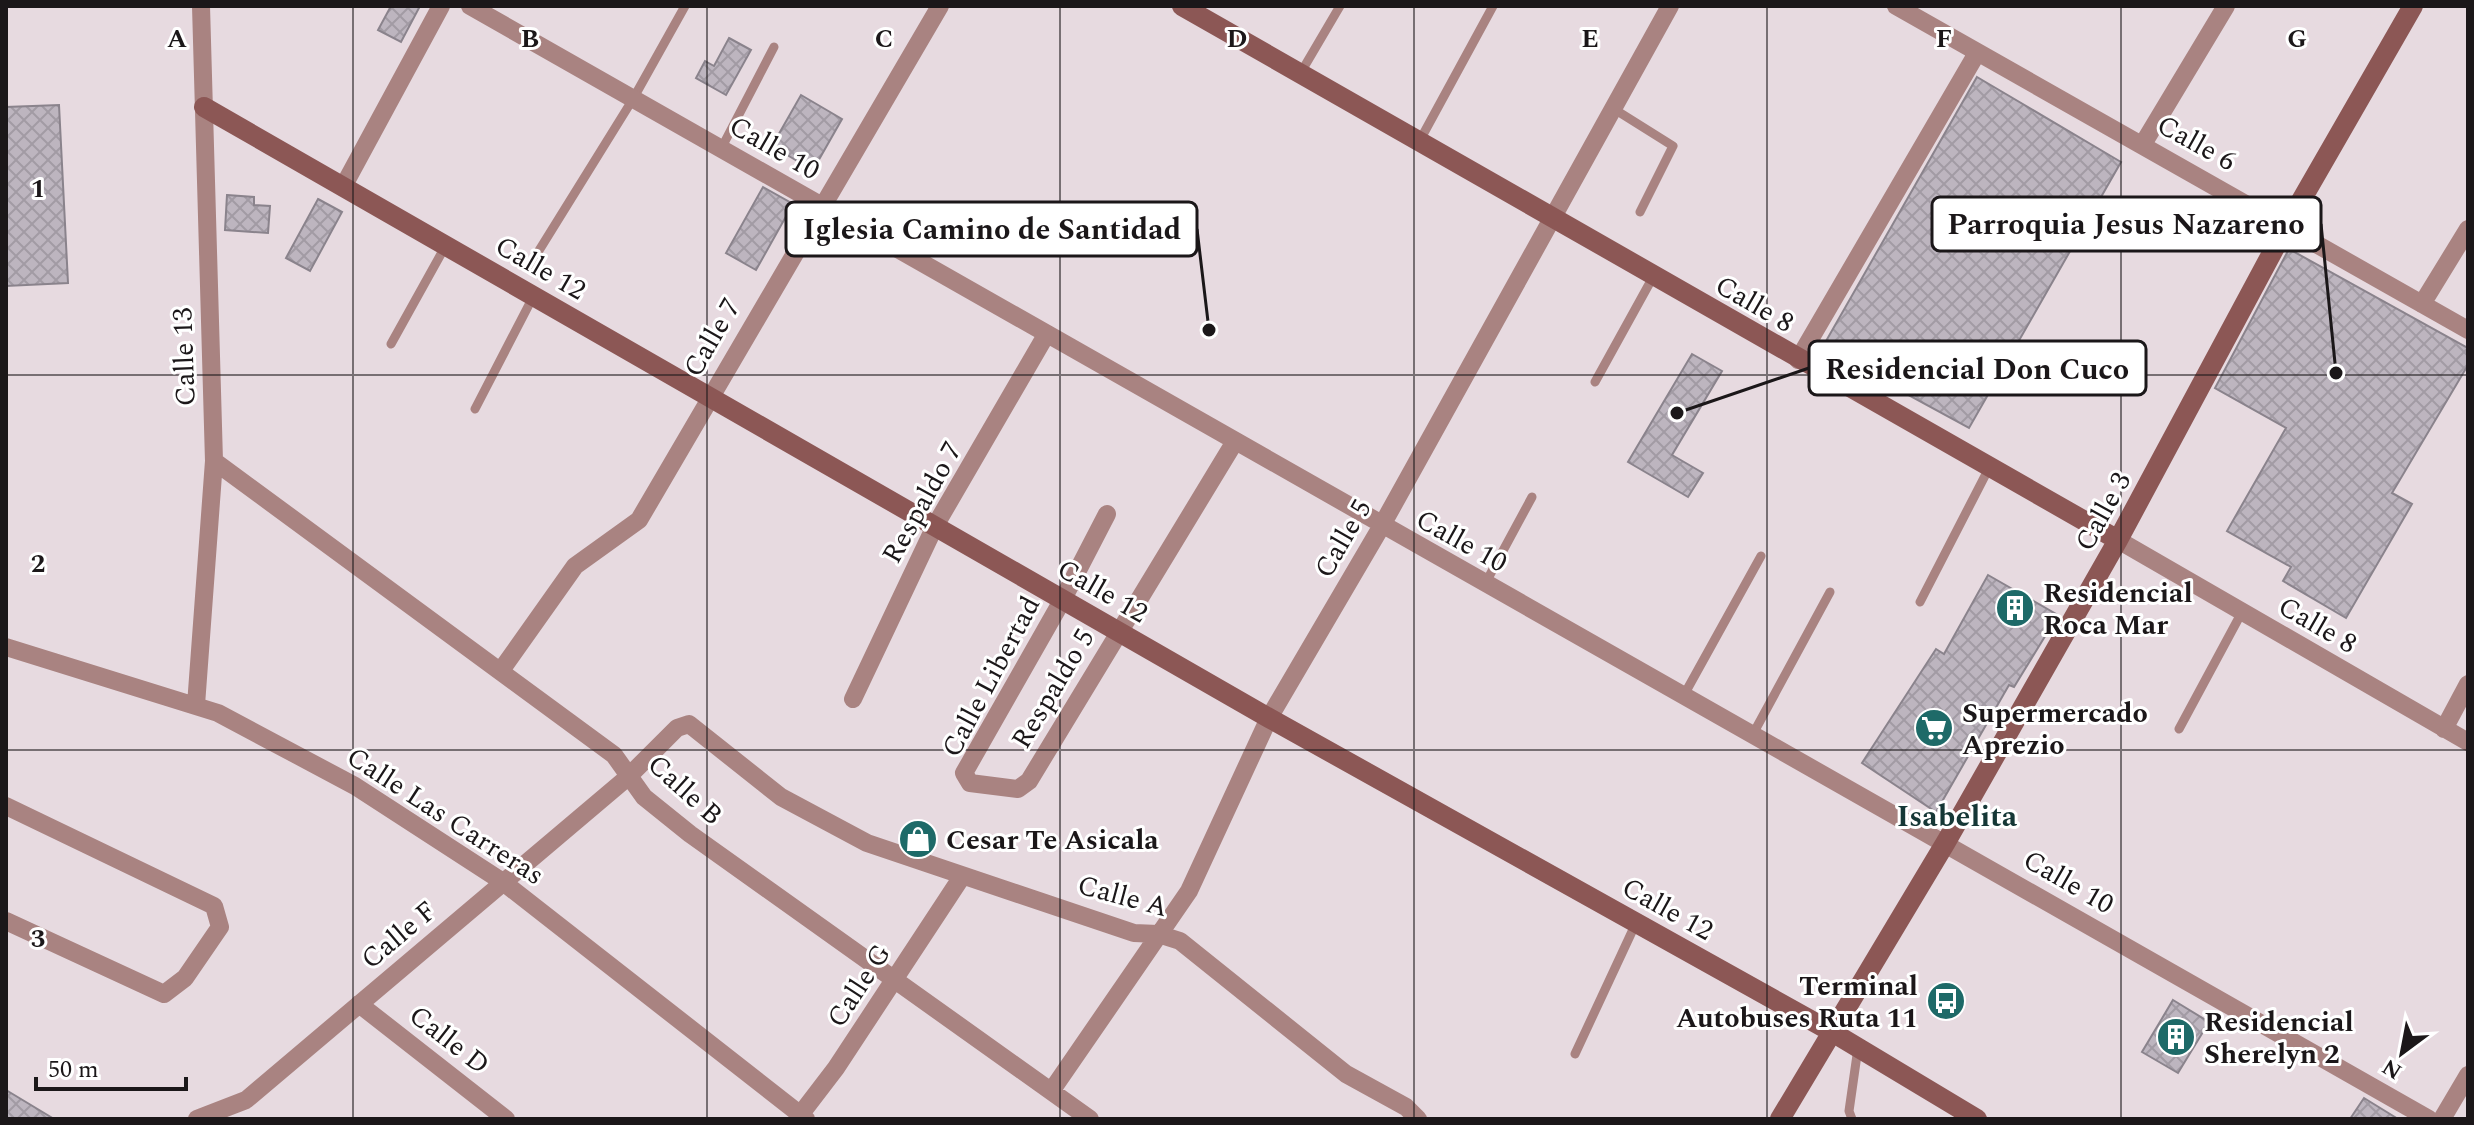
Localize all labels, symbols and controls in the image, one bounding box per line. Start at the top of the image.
text: A [167,19,187,59]
text: B [521,19,539,59]
text: C [875,19,893,59]
text: D [1227,19,1247,59]
text: E [1581,19,1599,59]
text: F [1936,19,1952,59]
text: G [2287,19,2307,59]
street label: Calle 6 [2149,104,2244,183]
street label: Calle 10 [721,105,828,192]
text: 1 [31,169,45,209]
callout: Parroquia Jesus Nazareno [1932,197,2321,251]
callout: Iglesia Camino de Santidad [786,202,1197,256]
text: Parroquia Jesus Nazareno [1947,202,2305,248]
text: Iglesia Camino de Santidad [803,207,1181,253]
street label: Calle 12 [487,225,594,312]
street label: Calle 8 [1707,264,1802,344]
street label: Calle 7 [672,290,752,385]
street label: Calle 13 [161,307,208,407]
callout: Residencial Don Cuco [1809,341,2146,395]
text: Residencial Don Cuco [1825,347,2129,393]
street label: Respaldo 7 [871,434,974,572]
street label: Calle 3 [2064,464,2143,559]
street label: Calle 5 [1303,491,1383,586]
street label: Calle 10 [1408,499,1515,584]
text: 2 [31,544,45,584]
street label: Calle 12 [1049,548,1156,635]
place label: Residencial Roca Mar [2043,572,2193,647]
street label: Calle 8 [2270,585,2365,665]
building icon: Residencial Roca Mar [1994,587,2036,629]
street label: Calle Libertad [931,588,1052,765]
street label: Respaldo 5 [1000,620,1106,757]
place label: Supermercado Aprezio [1962,692,2148,767]
supermarket icon: Supermercado Aprezio [1913,707,1955,749]
street label: Calle Las Carreras [338,736,553,896]
street label: Calle B [637,744,733,836]
district label: Isabelita [1897,794,2018,840]
shop icon: Cesar Te Asicala [897,818,939,860]
place label: Cesar Te Asicala [946,819,1159,862]
street label: Calle 10 [2015,839,2122,926]
street label: Calle A [1073,864,1173,929]
street label: Calle 12 [1614,867,1721,952]
street label: Calle F [351,890,447,980]
text: 3 [31,919,45,959]
street label: Calle G [816,935,902,1036]
place label: Terminal Autobuses Ruta 11 [1676,965,1918,1040]
bus stop icon: Terminal Autobuses Ruta 11 [1925,980,1967,1022]
street label: Calle D [399,995,499,1086]
place label: Residencial Sherelyn 2 [2204,1001,2354,1076]
north arrow [2362,1013,2442,1093]
building icon: Residencial Sherelyn 2 [2155,1016,2197,1058]
scale bar [36,1041,186,1091]
text: N [2376,1050,2409,1087]
text: 50 m [48,1052,99,1088]

